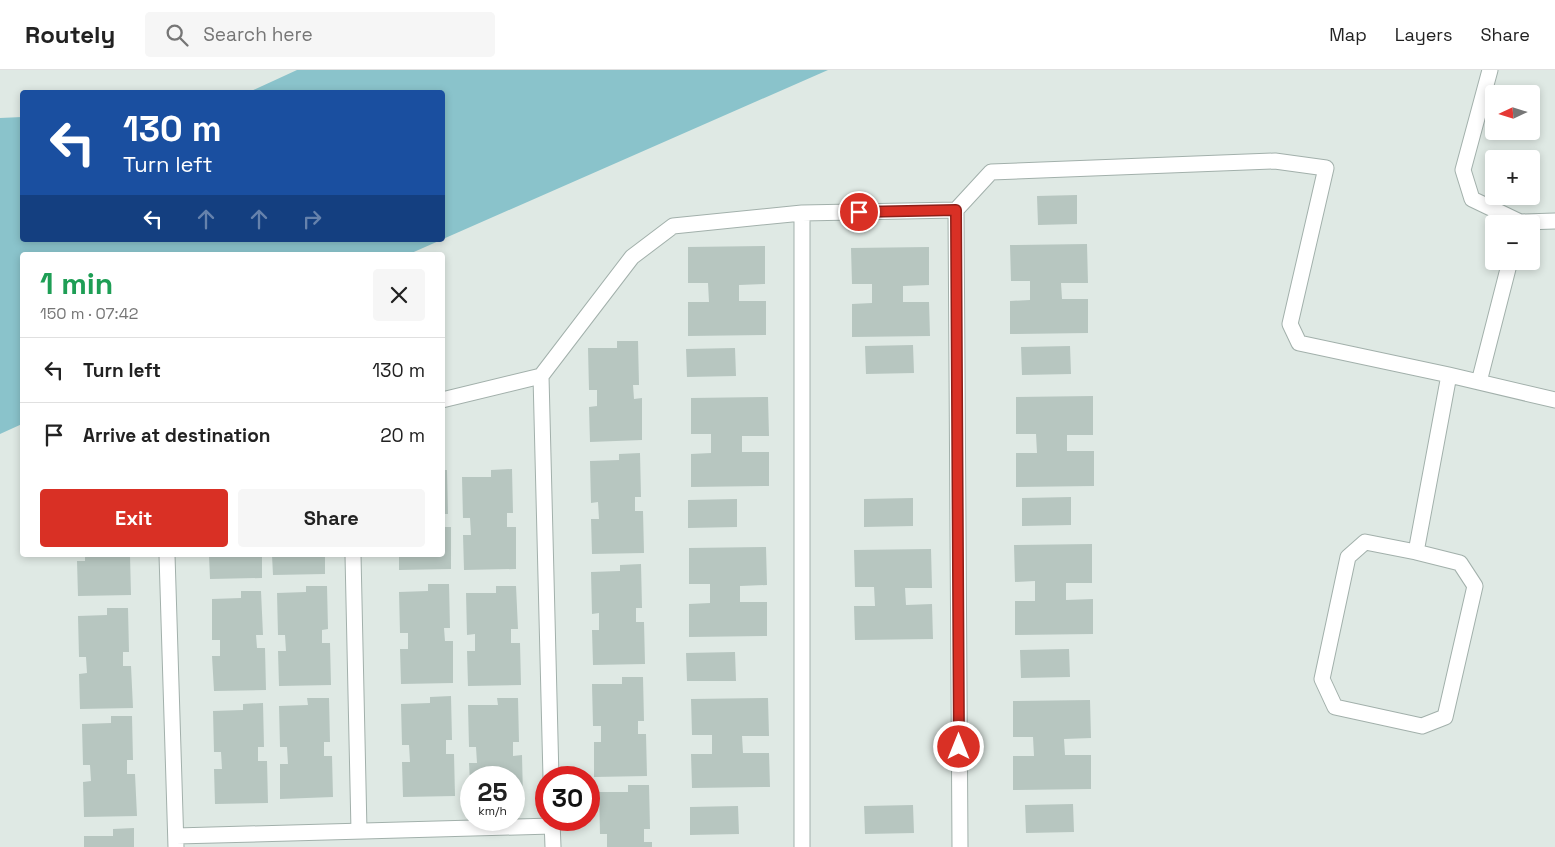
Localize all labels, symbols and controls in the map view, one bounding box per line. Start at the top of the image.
search box [145,12,495,57]
text: Routely [25,19,115,50]
icon: search [163,21,191,49]
text: Search here [203,22,313,47]
text: Map [1329,23,1367,46]
text: Layers [1395,23,1452,46]
text: Share [1480,23,1530,46]
north arrow [1485,85,1540,140]
map controls [1485,85,1540,270]
text: 130 m [123,107,222,151]
icon: left [40,110,105,175]
text: Turn left [123,150,213,178]
button: + [1485,150,1540,205]
pin [838,191,880,233]
icon: arrive [845,198,873,226]
icon: left [139,205,167,233]
icon: ahead [192,205,220,233]
icon: ahead [245,205,273,233]
icon: right [298,205,326,233]
button: − [1485,215,1540,270]
text: 1 min [40,264,113,303]
button: close [373,269,425,321]
text: 150 m · 07:42 [40,303,138,324]
icon: left [40,356,68,384]
text: Turn left [83,358,161,383]
text: 130 m [372,358,425,383]
icon: arrive [40,421,68,449]
text: Arrive at destination [83,423,271,448]
text: 20 m [380,423,425,448]
button: Exit [40,489,228,547]
button: Share [238,489,425,547]
position arrow [932,720,984,772]
speed limit sign: 30 [535,766,600,831]
text: 25 [478,776,507,808]
text: km/h [478,803,507,819]

